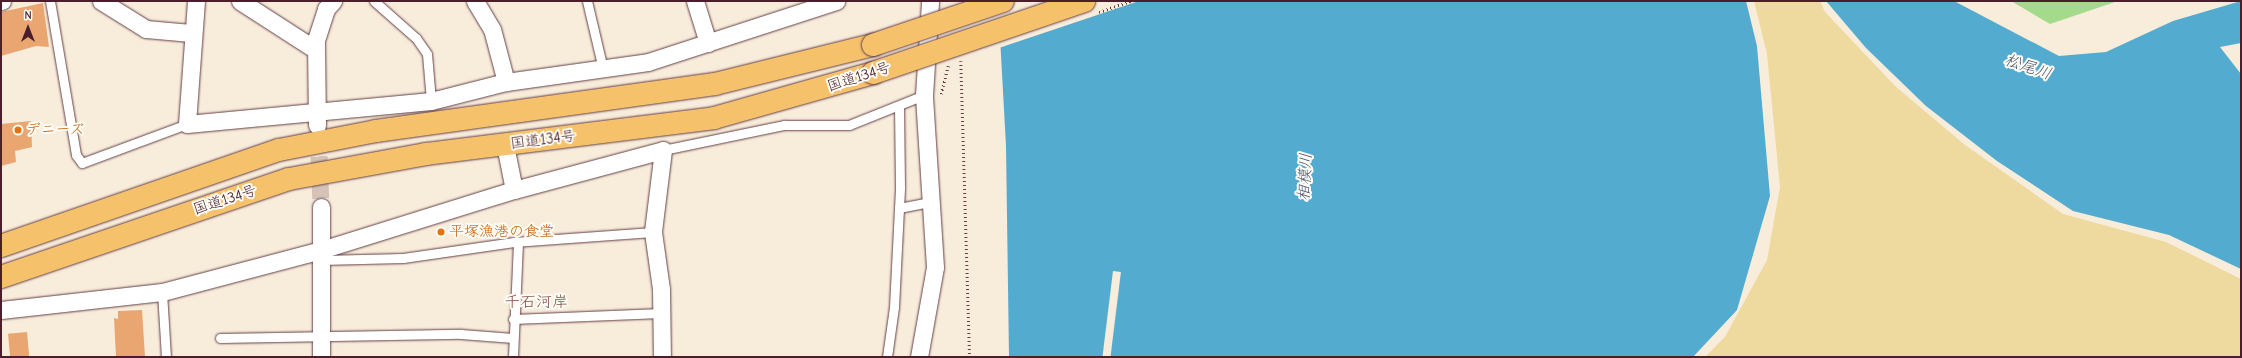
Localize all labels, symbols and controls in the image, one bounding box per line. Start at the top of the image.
north arrow [8,8,48,48]
text: N [24,9,32,22]
water label: 松尾川 [2002,50,2054,84]
street label: 国道134号 [825,58,893,96]
place label: デニーズ [26,121,86,139]
marker: デニーズ [13,125,23,135]
street label: 国道134号 [509,127,577,153]
water label: 相模川 [1294,153,1316,201]
street label: 国道134号 [191,181,259,219]
place label: 平塚漁港の食堂 [449,223,554,241]
marker: 平塚漁港の食堂 [436,227,446,237]
district label: 千石河岸 [504,292,568,312]

